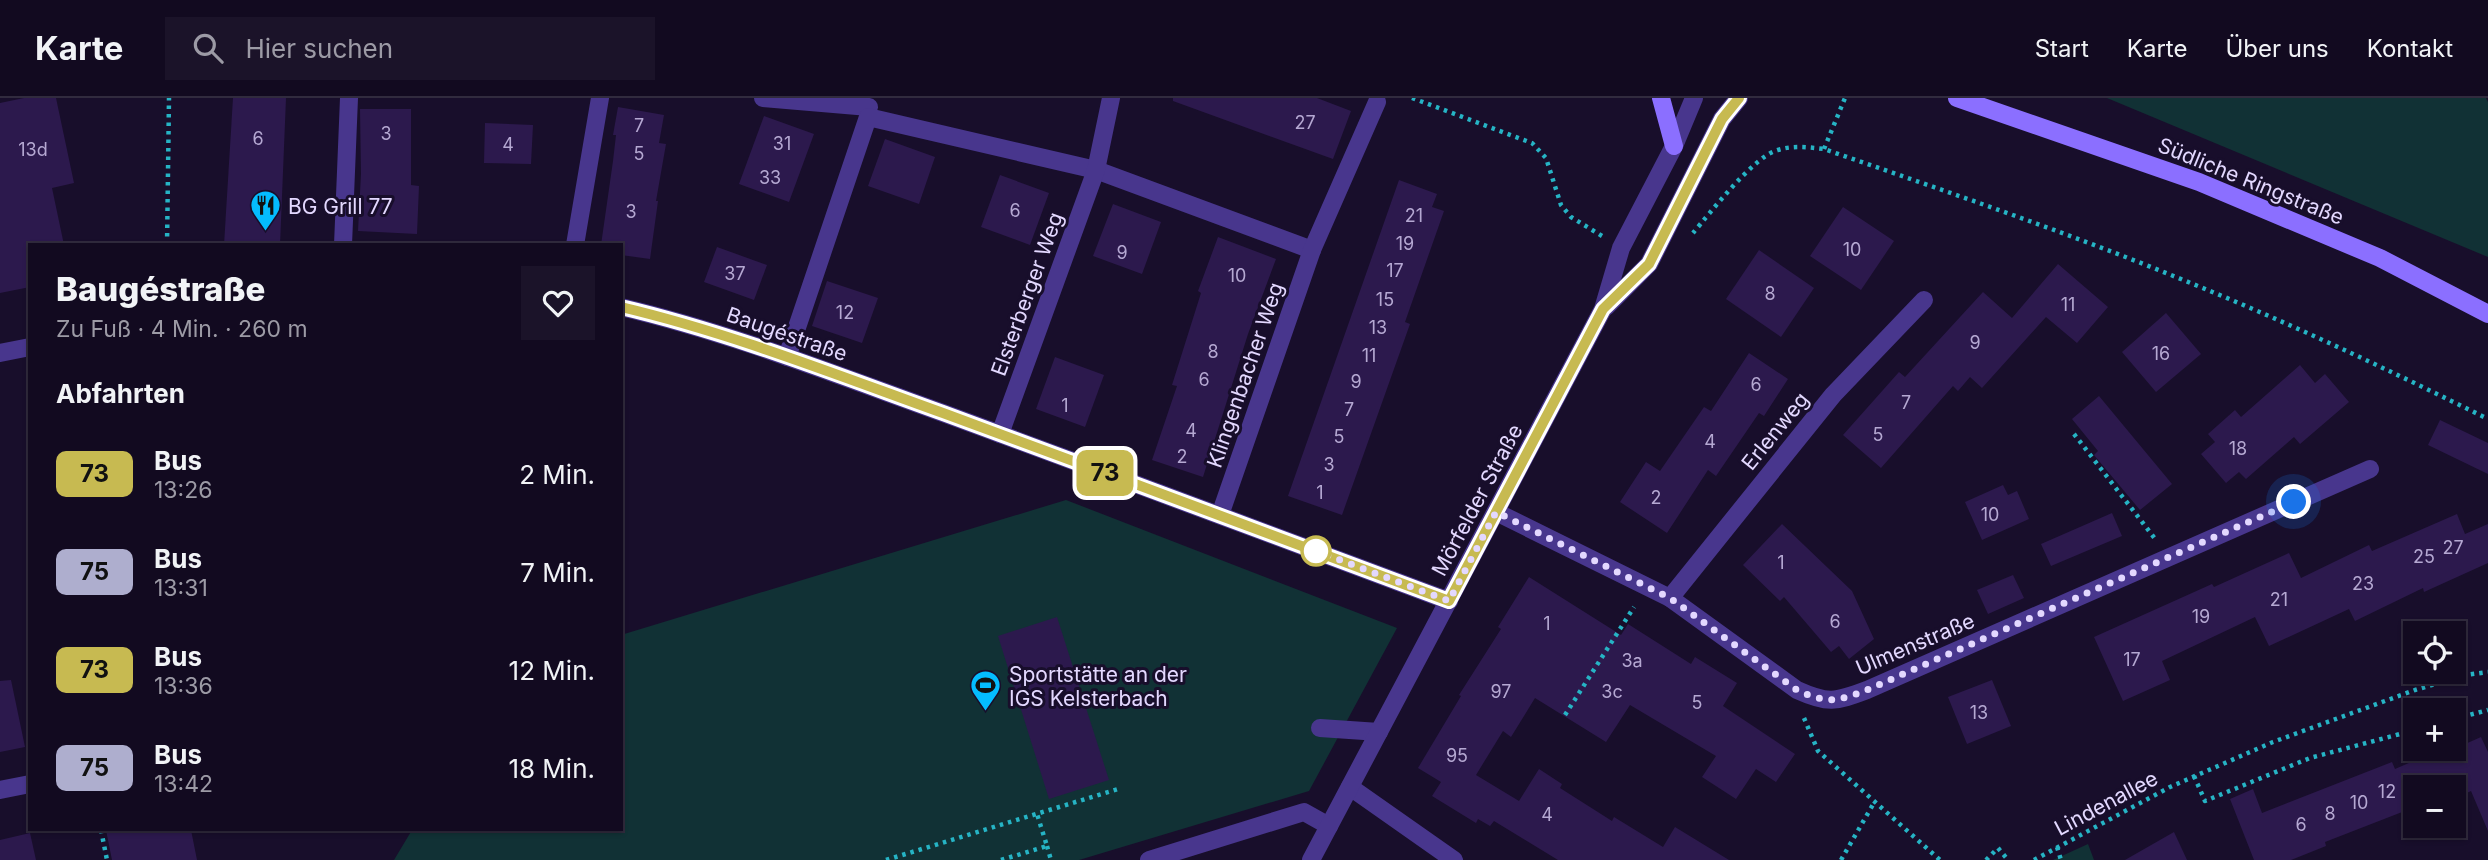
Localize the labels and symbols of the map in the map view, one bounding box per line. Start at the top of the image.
house number: 27 [1294,112,1316,133]
house number: 7 [634,115,644,136]
house number: 3 [380,123,392,144]
house number: 6 [252,128,264,149]
street label: Südliche Ringstraße [2154,132,2348,230]
house number: 31 [773,133,791,154]
house number: 4 [502,134,514,155]
house number: 13d [18,139,48,160]
house number: 5 [634,143,644,164]
house number: 33 [759,167,781,188]
restaurant icon: BG Grill 77 [248,189,282,233]
place label: BG Grill 77 [288,194,393,219]
house number: 6 [1009,200,1021,221]
house number: 3 [625,201,637,222]
house number: 21 [1405,205,1423,226]
street label: Elsterberger Weg [986,209,1068,379]
house number: 19 [1396,233,1414,254]
house number: 10 [1843,239,1861,260]
house number: 9 [1116,242,1128,263]
house number: 17 [1386,260,1404,281]
house number: 37 [724,263,746,284]
house number: 10 [1228,265,1246,286]
street label: Klingenbacher Weg [1202,279,1288,471]
house number: 8 [1764,283,1776,304]
house number: 15 [1376,289,1394,310]
house number: 11 [2061,294,2075,315]
street label: Baugéstraße [723,302,851,366]
house number: 12 [836,302,854,323]
house number: 13 [1369,317,1387,338]
house number: 9 [1969,332,1981,353]
house number: 8 [1207,341,1219,362]
house number: 16 [2152,343,2170,364]
house number: 11 [1362,345,1376,366]
house number: 6 [1198,369,1210,390]
house number: 9 [1350,371,1362,392]
house number: 6 [1750,374,1762,395]
street label: Erlenweg [1736,387,1814,475]
house number: 7 [1901,392,1911,413]
house number: 1 [1061,395,1069,416]
house number: 7 [1344,399,1354,420]
house number: 4 [1185,420,1197,441]
street label: Mörfelder Straße [1426,420,1528,580]
house number: 5 [1873,424,1883,445]
house number: 5 [1334,426,1344,447]
house number: 4 [1704,431,1716,452]
house number: 18 [2229,438,2247,459]
house number: 2 [1177,446,1187,467]
line badge: 73 [1074,450,1136,496]
house number: 3 [1323,454,1335,475]
house number: 1 [1316,482,1324,503]
your location [2276,484,2311,519]
house number: 2 [1651,487,1661,508]
house number: 10 [1981,504,1999,525]
unlabelled marker [1301,536,1331,566]
house number: 27 [2442,537,2464,558]
house number: 25 [2413,546,2435,567]
house number: 1 [1777,552,1785,573]
house number: 23 [2352,573,2374,594]
house number: 21 [2270,589,2288,610]
house number: 19 [2192,606,2210,627]
street label: Ulmenstraße [1852,608,1978,680]
house number: 6 [1829,611,1841,632]
house number: 1 [1543,613,1551,634]
house number: 17 [2123,649,2141,670]
house number: 3a [1621,650,1643,671]
place label: Sportstätte an der IGS Kelsterbach [1009,662,1187,711]
sports icon: Sportstätte an der IGS Kelsterbach [969,669,1003,713]
house number: 97 [1491,681,1512,702]
house number: 3c [1601,681,1623,702]
house number: 5 [1692,692,1702,713]
house number: 13 [1970,702,1988,723]
house number: 95 [1446,745,1468,766]
street label: Lindenallee [2050,765,2162,841]
house number: 12 [2378,781,2396,802]
house number: 10 [2350,792,2368,813]
house number: 8 [2324,803,2336,824]
house number: 4 [1541,804,1553,825]
house number: 6 [2295,814,2307,835]

